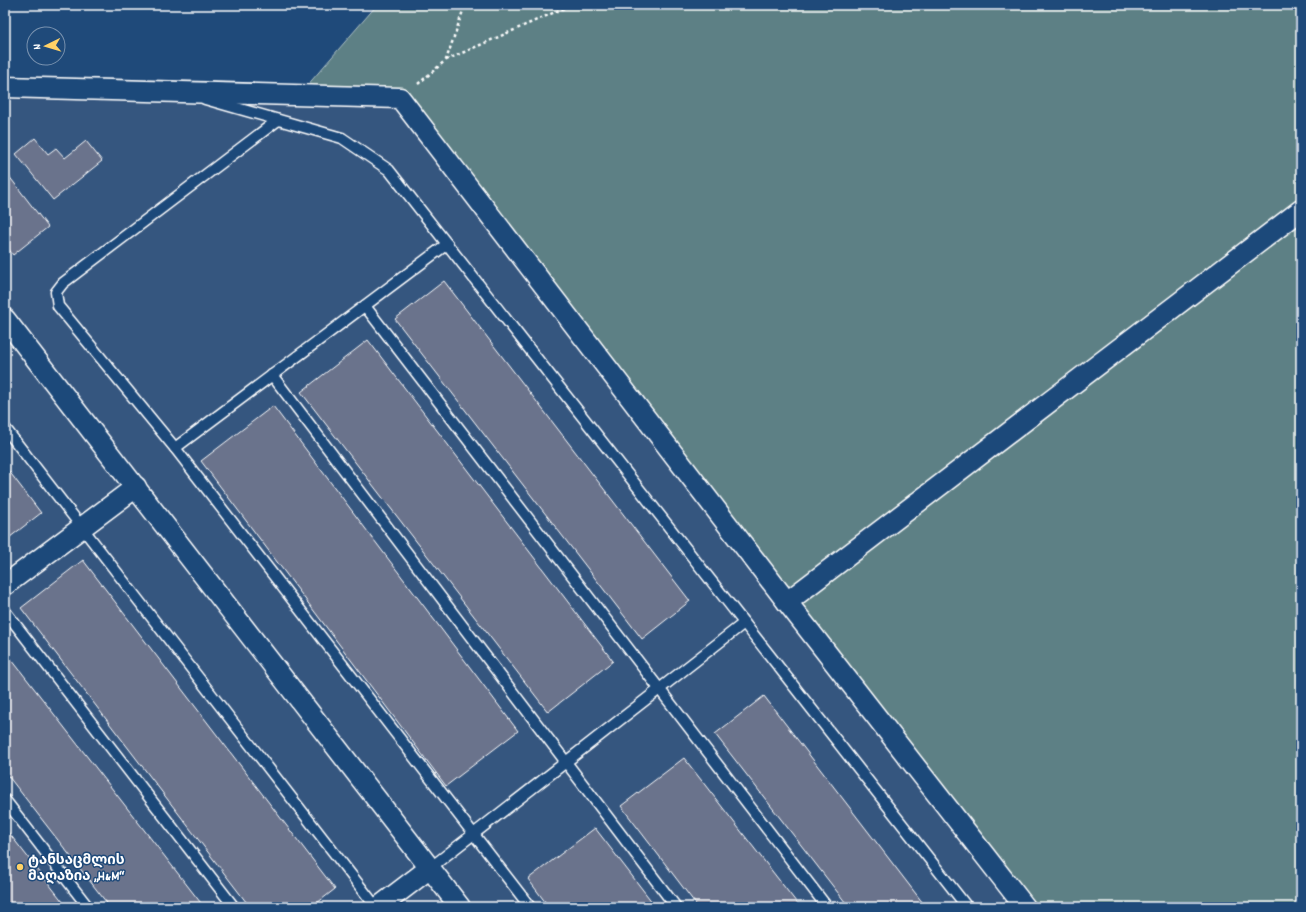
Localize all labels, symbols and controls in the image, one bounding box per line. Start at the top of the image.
north arrow [26,26,66,66]
text: N [30,43,46,50]
place label: ტანსაცმლის მაღაზია „H&M“ [28,851,125,887]
marker: ტანსაცმლის მაღაზია „H&M“ [15,862,25,872]

